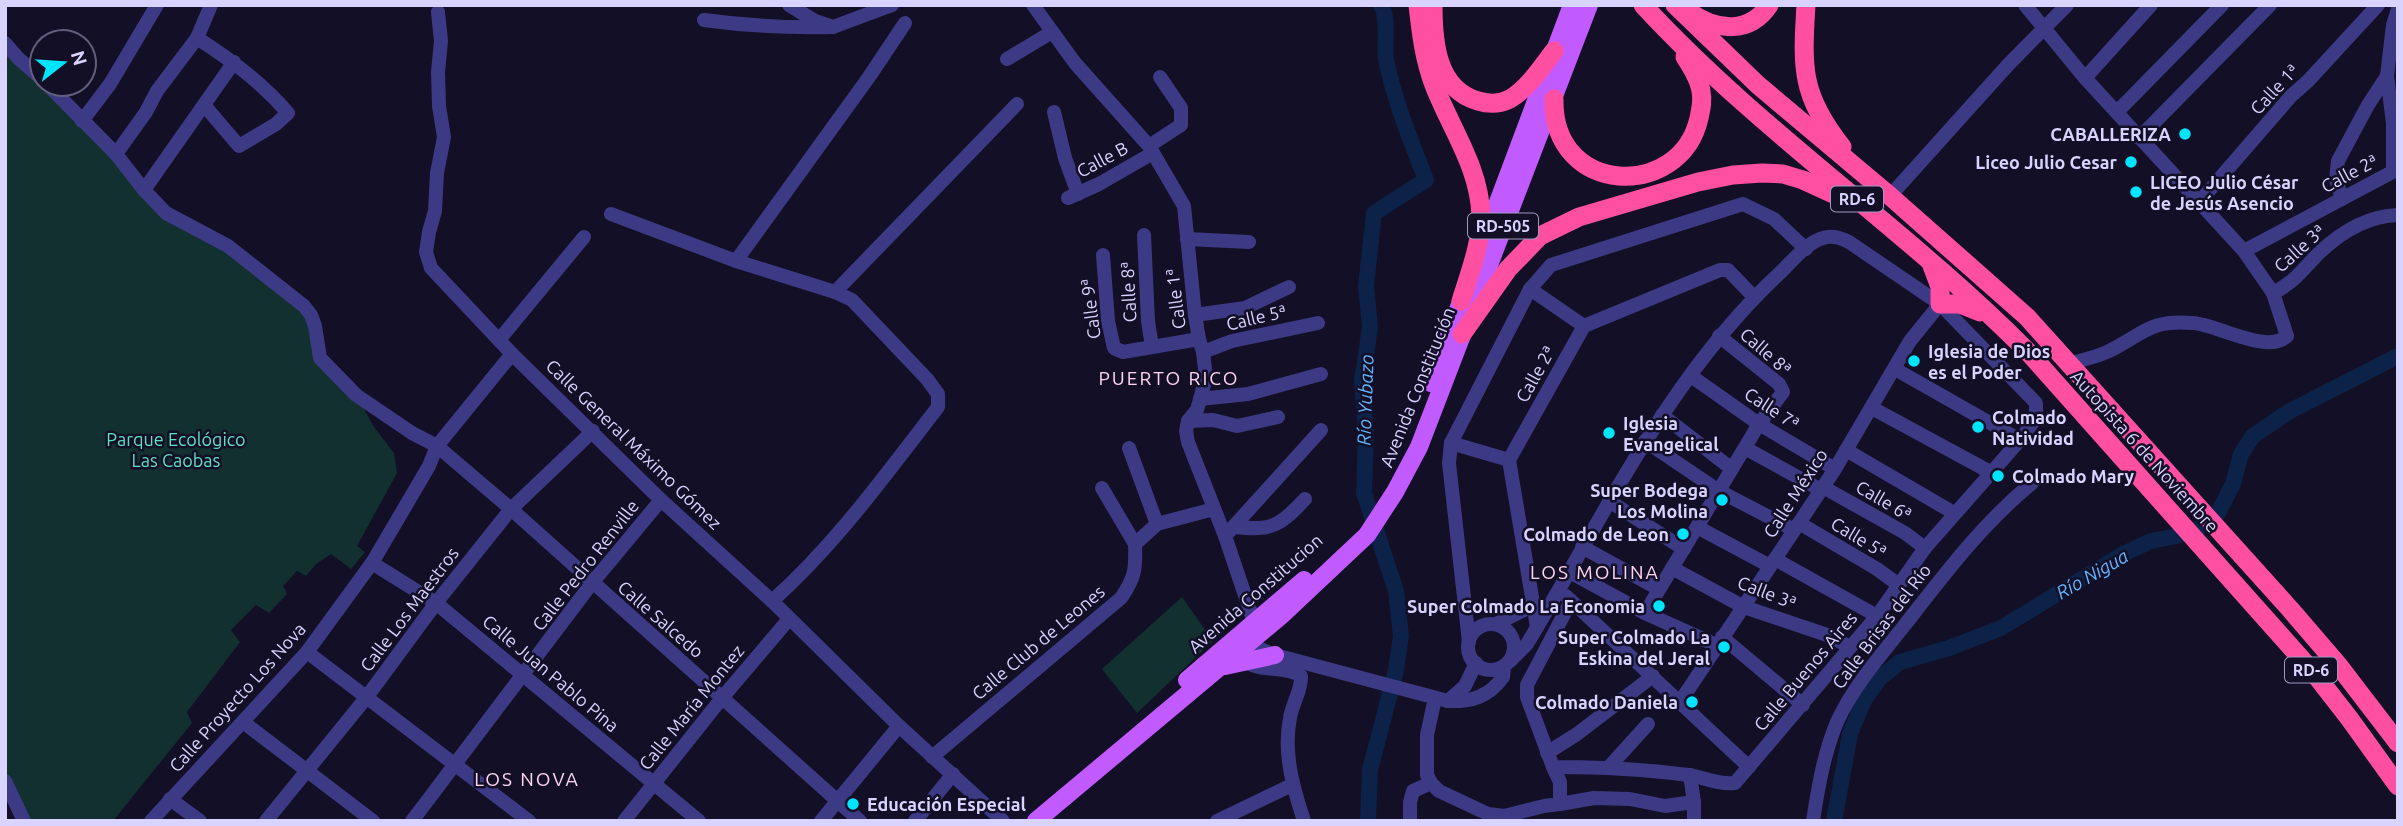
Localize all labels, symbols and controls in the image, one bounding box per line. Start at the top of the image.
north arrow [28,28,98,98]
text: N [67,48,92,68]
street label: Calle 1ª [2246,60,2302,118]
place label: CABALLERIZA [2050,124,2171,144]
marker: CABALLERIZA [2177,126,2193,142]
street label: Calle B [1073,137,1131,181]
street label: Calle 2ª [2317,150,2381,196]
place label: Liceo Julio Cesar [1975,152,2118,172]
marker: Liceo Julio Cesar [2123,154,2139,170]
place label: LICEO Julio César de Jesús Asencio [2150,172,2299,213]
marker: LICEO Julio César de Jesús Asencio [2128,184,2144,200]
road number: RD-6 [1831,186,1883,211]
road number: RD-505 [1468,214,1538,238]
street label: Calle 3ª [2270,220,2328,276]
street label: Calle 8ª [1116,261,1140,323]
street label: Calle 1ª [1161,268,1189,330]
street label: Calle 9ª [1076,278,1104,340]
street label: Calle 5ª [1224,300,1288,334]
street label: Avenida Constitución [1376,304,1458,470]
street label: Calle 8ª [1736,323,1796,379]
place label: Iglesia de Dios es el Poder [1928,341,2050,382]
street label: Calle 2ª [1511,343,1559,405]
marker: Iglesia de Dios es el Poder [1906,353,1922,369]
water label: Río Yubazo [1352,354,1378,446]
street label: Calle General Máximo Gómez [542,355,726,533]
street label: Autopista 6 de Noviembre [2067,366,2223,536]
district label: PUERTO RICO [1098,367,1240,389]
street label: Calle 7ª [1741,383,1803,433]
place label: Colmado Natividad [1992,407,2074,448]
place label: Iglesia Evangelical [1623,413,1719,454]
marker: Colmado Natividad [1970,419,1986,435]
marker: Iglesia Evangelical [1601,425,1617,441]
park label: Parque Ecológico Las Caobas [106,429,246,470]
street label: Calle México [1759,445,1831,541]
place label: Colmado Mary [2012,466,2135,486]
marker: Colmado Mary [1990,468,2006,484]
street label: Calle 6ª [1853,476,1915,524]
place label: Super Bodega Los Molina [1590,480,1708,521]
marker: Super Bodega Los Molina [1714,492,1730,508]
street label: Calle Pedro Renville [528,496,642,634]
street label: Calle 5ª [1828,513,1890,561]
place label: Colmado de Leon [1523,524,1669,544]
marker: Colmado de Leon [1675,526,1691,542]
street label: Avenida Constitucion [1184,529,1326,657]
street label: Calle Los Maestros [356,543,462,675]
water label: Río Nigua [2052,545,2132,603]
street label: Calle Brisas del Río [1828,560,1934,692]
district label: LOS MOLINA [1530,561,1660,583]
street label: Calle 3ª [1735,572,1799,612]
street label: Calle Salcedo [614,577,708,661]
street label: Calle Club de Leones [968,581,1108,703]
place label: Super Colmado La Economia [1407,596,1645,616]
marker: Super Colmado La Economia [1651,598,1667,614]
street label: Calle Buenos Aires [1750,607,1861,734]
street label: Calle Juan Pablo Pina [479,610,623,736]
street label: Calle Proyecto Los Nova [165,618,309,776]
place label: Super Colmado La Eskina del Jeral [1558,627,1711,668]
marker: Super Colmado La Eskina del Jeral [1716,639,1732,655]
street label: Calle María Montez [634,640,748,774]
road number: RD-6 [2285,657,2337,682]
place label: Colmado Daniela [1535,692,1678,712]
marker: Colmado Daniela [1684,694,1700,710]
district label: LOS NOVA [474,768,580,790]
place label: Educación Especial [867,794,1027,814]
marker: Educación Especial [845,796,861,812]

